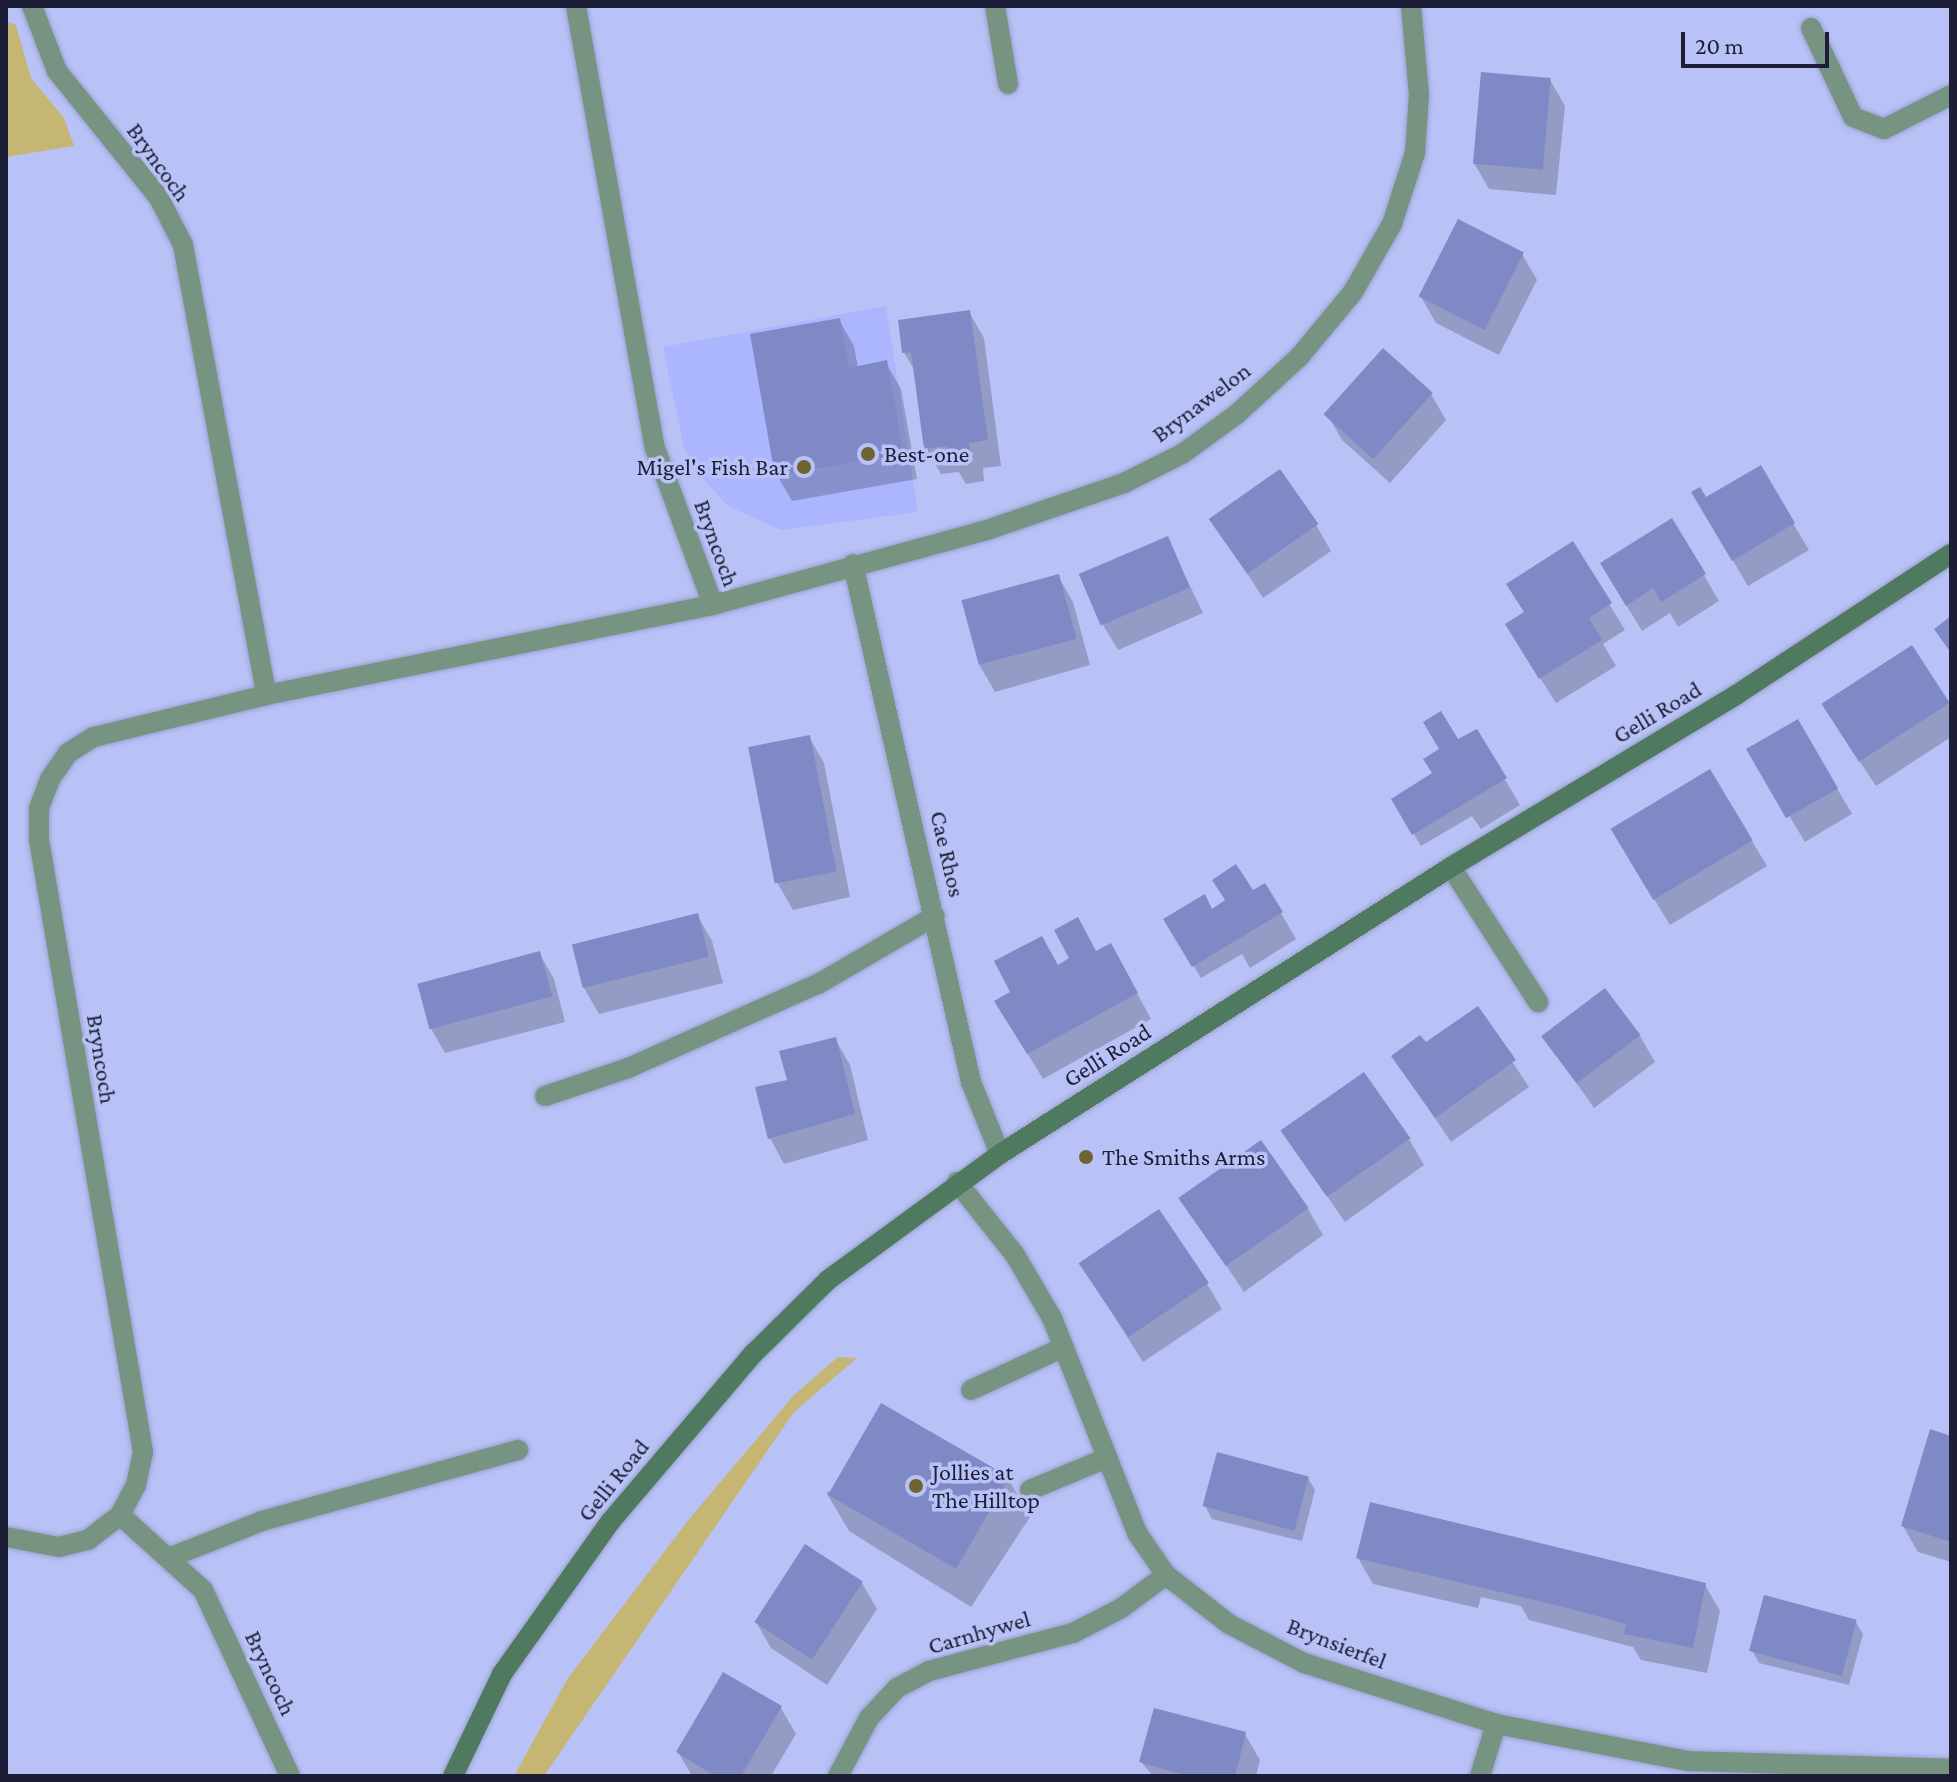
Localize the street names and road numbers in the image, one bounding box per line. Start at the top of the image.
street label: Bryncoch [121,117,197,207]
street label: Brynawelon [1146,356,1256,448]
street label: Bryncoch [688,496,746,590]
street label: Gelli Road [1608,674,1706,750]
street label: Cae Rhos [924,808,972,900]
street label: Bryncoch [81,1012,123,1106]
street label: Gelli Road [1058,1017,1156,1093]
street label: Gelli Road [571,1433,655,1527]
street label: Carnhywel [925,1604,1033,1660]
street label: Brynsierfel [1283,1611,1391,1675]
street label: Bryncoch [239,1626,303,1720]

